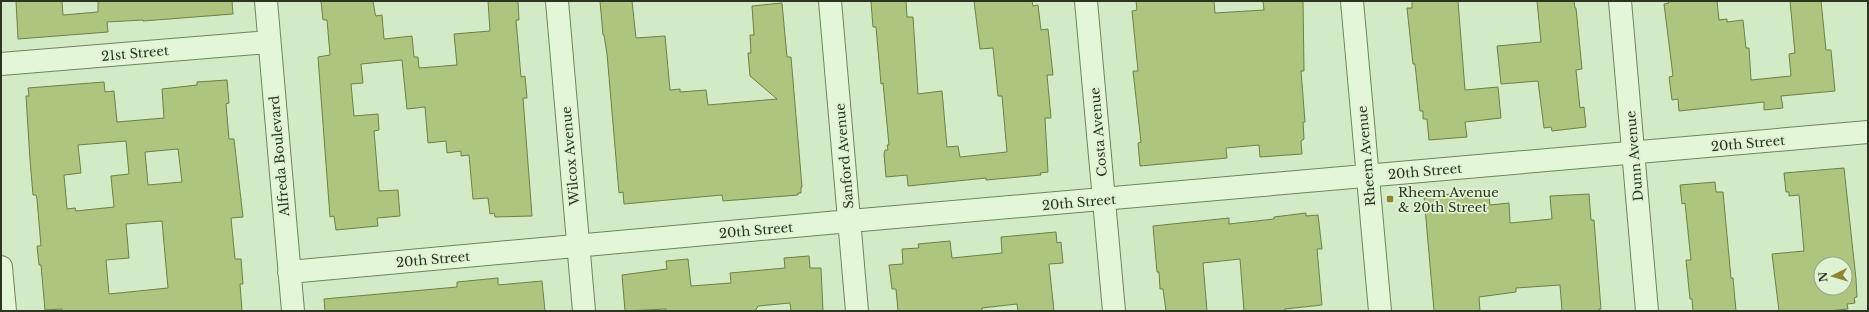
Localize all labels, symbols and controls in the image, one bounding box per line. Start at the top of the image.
street label: 21st Street [101,42,169,65]
street label: Costa Avenue [1086,87,1111,177]
street label: Alfreda Boulevard [266,95,293,218]
street label: Sanford Avenue [831,103,858,209]
street label: Rheem Avenue [1354,105,1379,207]
street label: Wilcox Avenue [558,106,583,207]
street label: Dunn Avenue [1622,110,1647,202]
street label: 20th Street [1710,132,1786,155]
street label: 20th Street [1387,160,1463,183]
place label: Rheem Avenue & 20th Street [1398,184,1499,216]
street label: 20th Street [1041,191,1117,214]
marker: Rheem Avenue & 20th Street [1385,194,1395,204]
street label: 20th Street [718,219,794,242]
street label: 20th Street [395,248,471,271]
north arrow [1813,256,1853,296]
text: N [1816,270,1830,283]

